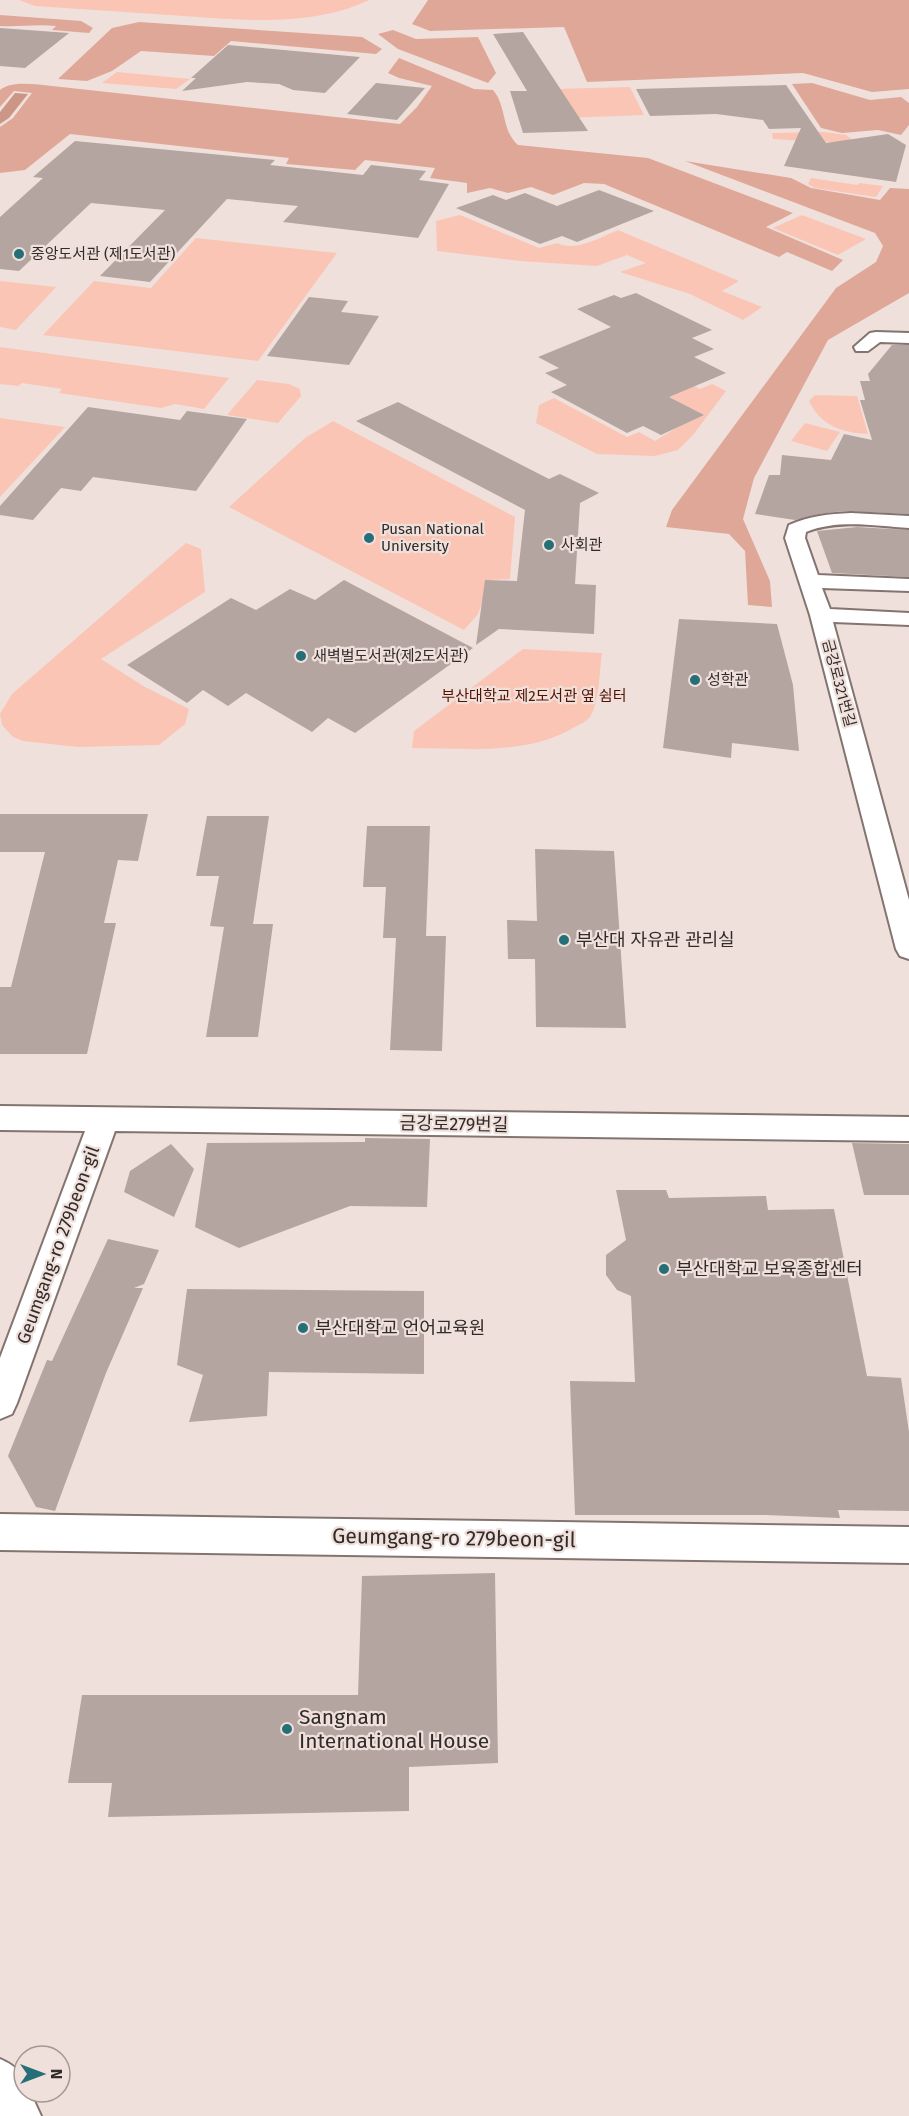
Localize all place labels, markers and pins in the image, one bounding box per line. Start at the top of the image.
place label: 중앙도서관 (제1도서관) [31,245,176,263]
marker: 중앙도서관 (제1도서관) [12,247,26,261]
place label: Pusan National University [381,520,484,555]
marker: Pusan National University [362,531,376,545]
place label: 사회관 [561,536,603,554]
marker: 사회관 [542,538,556,552]
place label: 새벽벌도서관(제2도서관) [313,647,468,665]
marker: 새벽벌도서관(제2도서관) [294,649,308,663]
place label: 성학관 [707,671,749,689]
marker: 성학관 [688,673,702,687]
place label: 부산대 자유관 관리실 [576,929,735,951]
marker: 부산대 자유관 관리실 [557,933,571,947]
place label: 부산대학교 보육종합센터 [676,1258,863,1280]
marker: 부산대학교 보육종합센터 [657,1262,671,1276]
place label: 부산대학교 언어교육원 [315,1317,485,1339]
marker: 부산대학교 언어교육원 [296,1321,310,1335]
place label: Sangnam International House [299,1704,489,1754]
marker: Sangnam International House [280,1722,294,1736]

